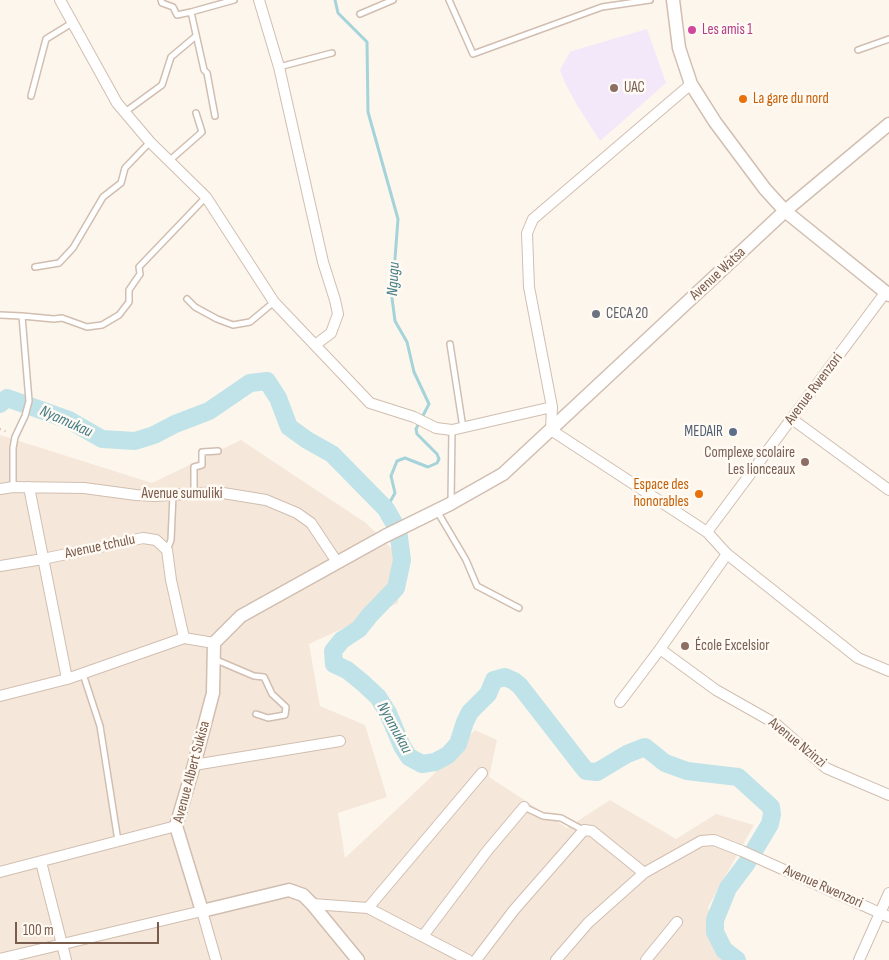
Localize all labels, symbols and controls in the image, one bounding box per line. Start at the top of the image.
place label: Les amis 1 [702,21,752,39]
marker: Les amis 1 [686,24,698,36]
place label: UAC [624,79,645,97]
marker: UAC [608,82,620,94]
place label: La gare du nord [753,90,829,108]
marker: La gare du nord [737,93,749,105]
street label: Avenue Watsa [686,244,750,304]
water label: Ngugu [384,261,404,297]
place label: CECA 20 [606,305,648,323]
marker: CECA 20 [590,308,602,320]
street label: Avenue Rwenzori [781,350,847,428]
water label: Nyamukau [37,402,95,442]
place label: MEDAIR [684,423,723,441]
marker: MEDAIR [727,426,739,438]
place label: Complexe scolaire Les lionceaux [704,444,795,479]
marker: Complexe scolaire Les lionceaux [799,456,811,468]
place label: Espace des honorables [633,476,689,511]
street label: Avenue sumuliki [141,485,223,503]
marker: Espace des honorables [693,488,705,500]
street label: Avenue tchulu [63,531,137,563]
place label: École Excelsior [695,637,769,655]
marker: École Excelsior [679,640,691,652]
water label: Nyamukau [372,699,416,757]
street label: Avenue Nzinzi [764,714,830,772]
street label: Avenue Albert Sukisa [170,719,214,825]
street label: Avenue Rwenzori [781,861,865,913]
scale bar [18,912,161,944]
text: 100 m [23,921,54,940]

